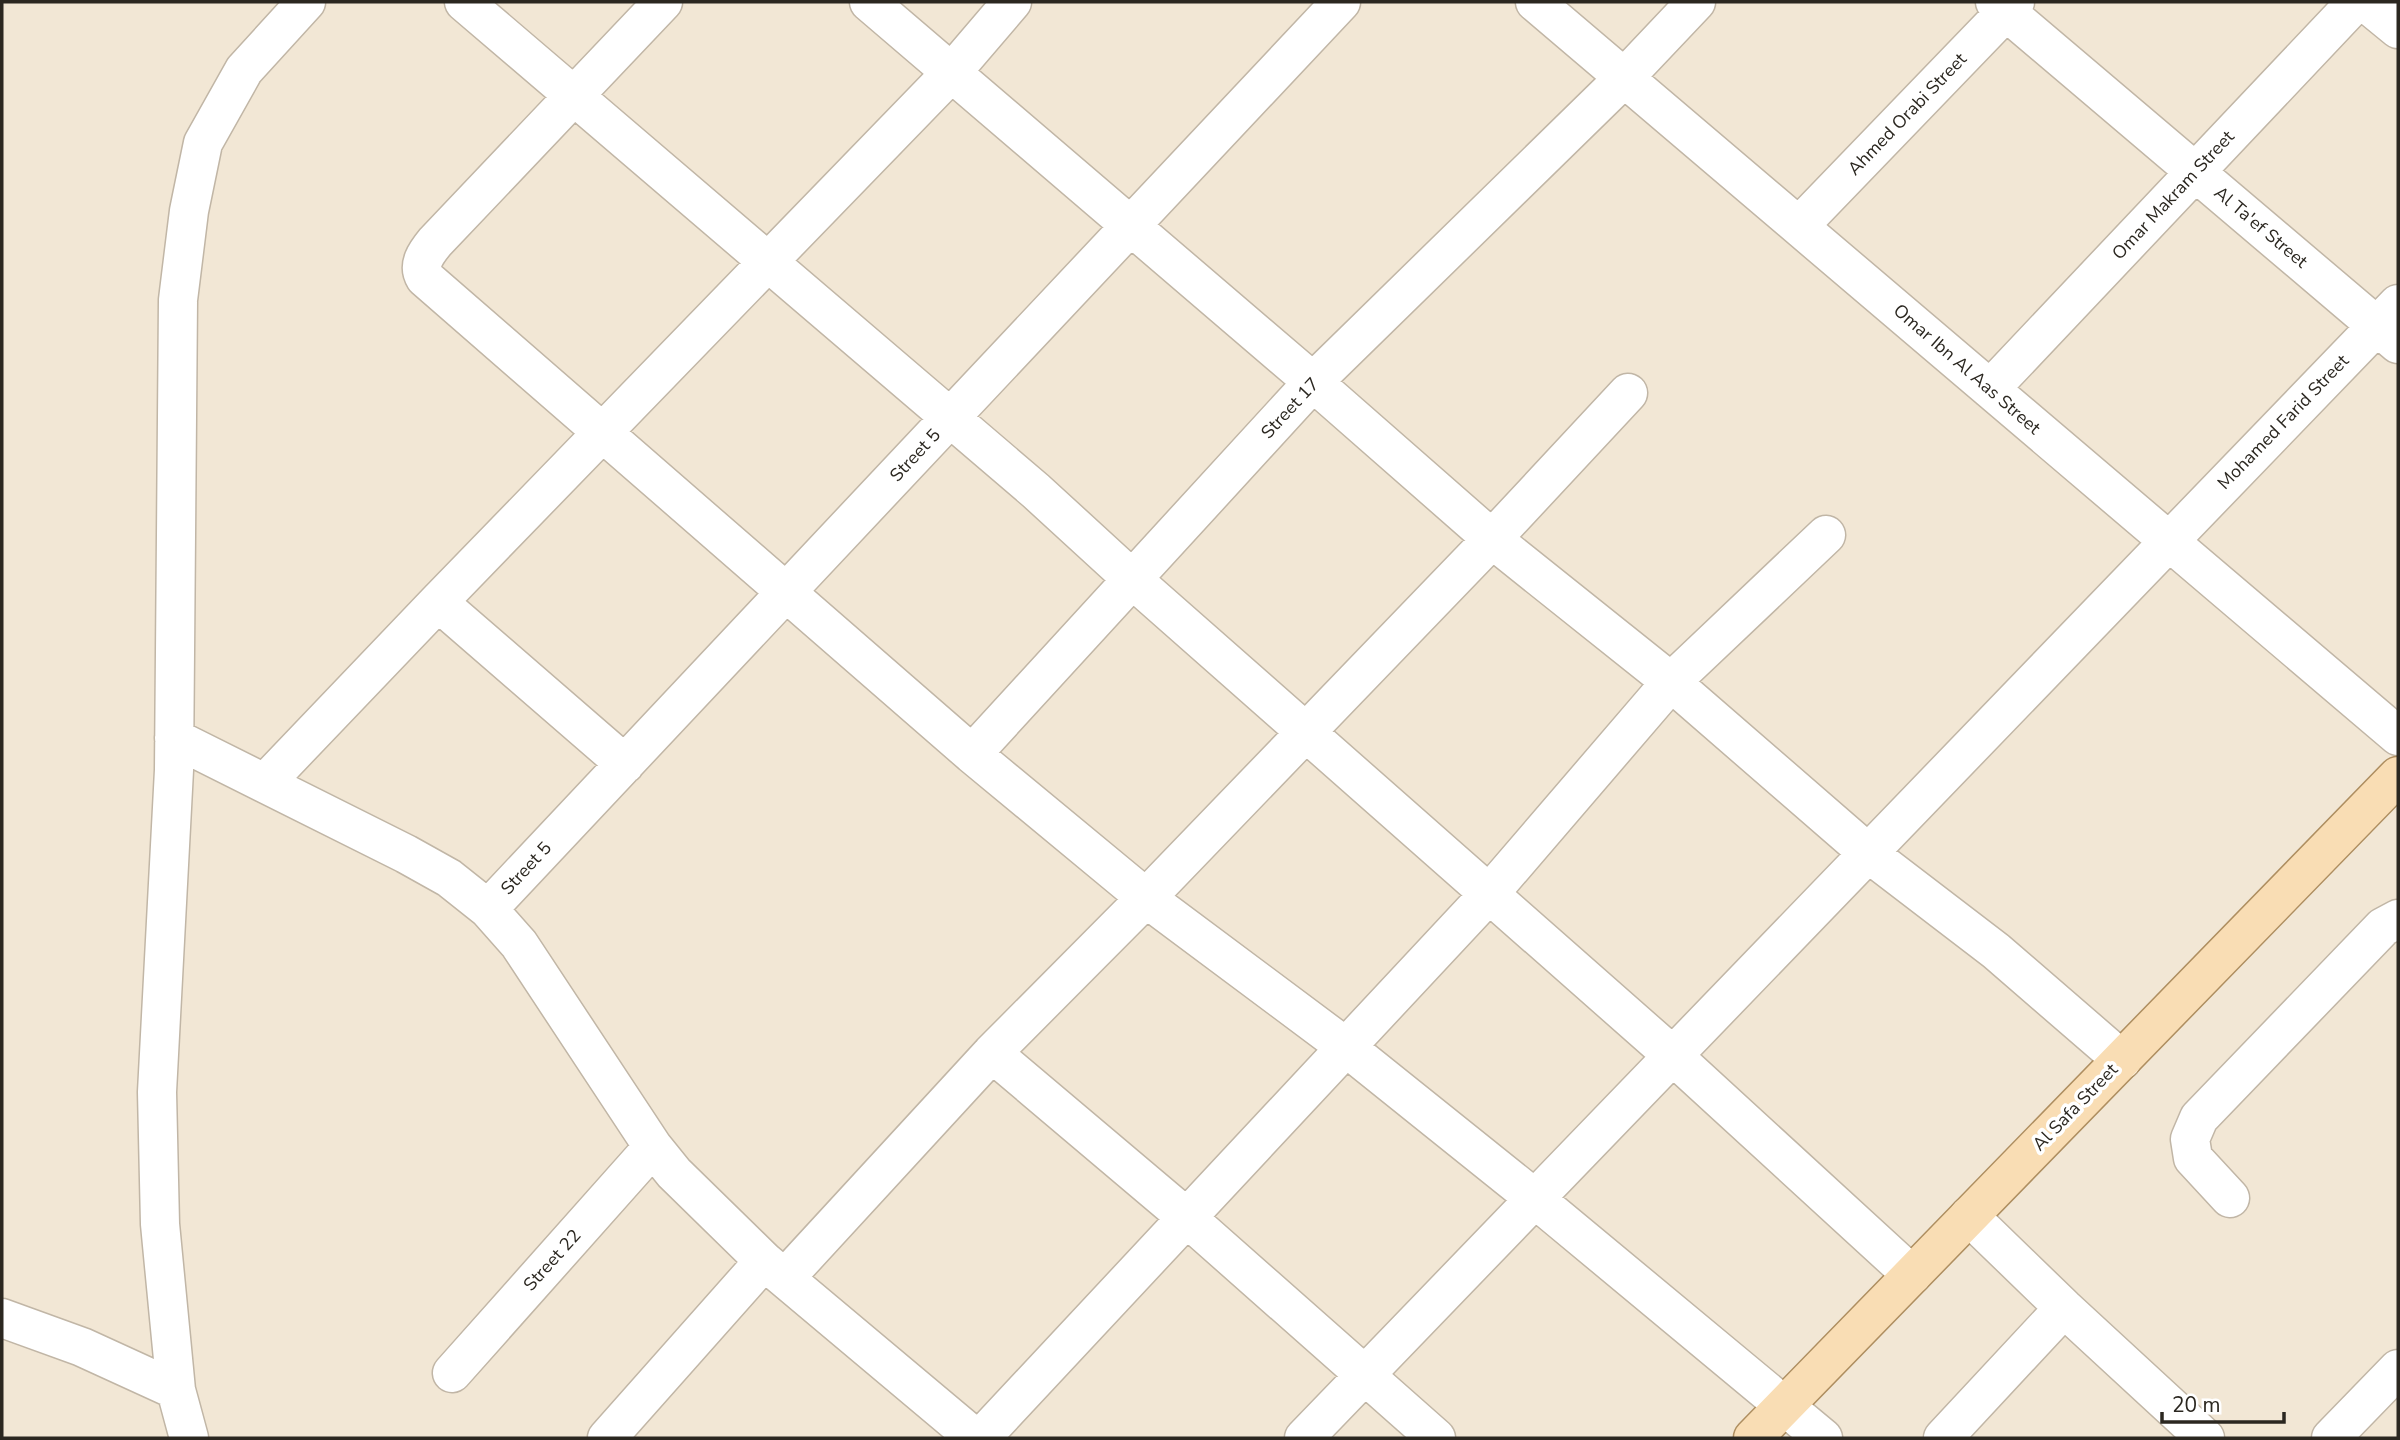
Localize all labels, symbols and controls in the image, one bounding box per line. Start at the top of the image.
street label: Ahmed Orabi Street [1842,47,1972,180]
street label: Omar Makram Street [2107,125,2240,265]
street label: Al Ta'ef Street [2209,181,2313,274]
street label: Omar Ibn Al Aas Street [1888,298,2046,440]
street label: Mohamed Farid Street [2212,349,2354,495]
street label: Street 17 [1256,372,1324,444]
street label: Street 5 [884,423,946,487]
street label: Street 5 [495,836,557,900]
street label: Al Safa Street [2027,1058,2123,1156]
street label: Street 22 [518,1224,586,1296]
scale bar [2162,1380,2284,1424]
text: 20 m [2172,1391,2221,1419]

